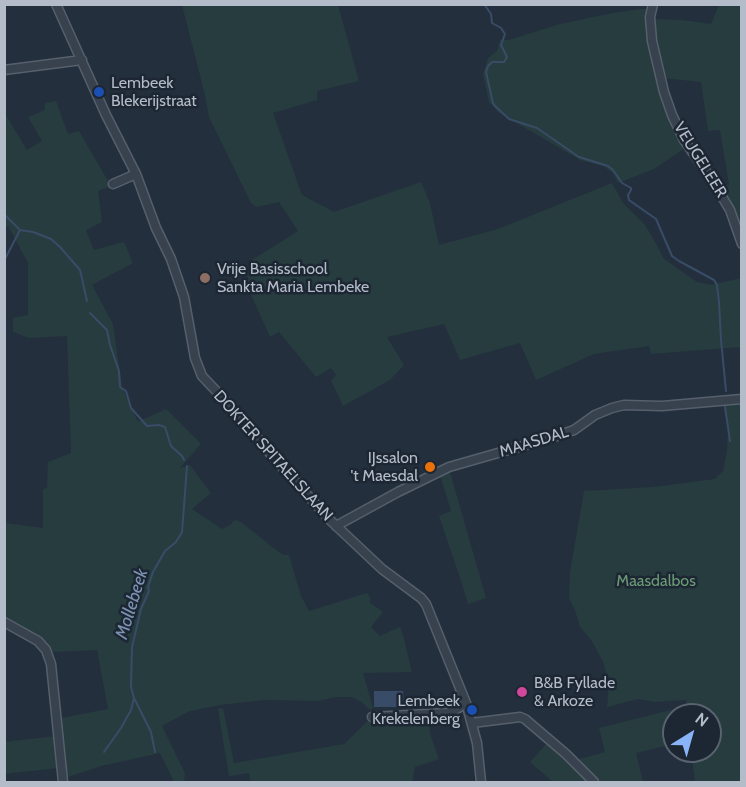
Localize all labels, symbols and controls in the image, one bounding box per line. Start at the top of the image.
place label: Lembeek Blekerijstraat [111,73,197,111]
marker: Lembeek Blekerijstraat [92,85,106,99]
street label: VEUGELEER [669,119,731,201]
place label: Vrije Basisschool Sankta Maria Lembeke [217,259,369,297]
marker: Vrije Basisschool Sankta Maria Lembeke [198,271,212,285]
street label: DOKTER SPITAELSLAAN [209,387,337,525]
street label: MAASDAL [497,422,571,462]
place label: IJssalon 't Maesdal [351,448,418,486]
marker: IJssalon 't Maesdal [423,460,437,474]
water label: Mollebeek [111,566,153,642]
park label: Maasdalbos [616,571,696,591]
place label: B&B Fyllade & Arkoze [534,673,615,711]
marker: B&B Fyllade & Arkoze [515,685,529,699]
place label: Lembeek Krekelenberg [372,691,460,729]
marker: Lembeek Krekelenberg [465,703,479,717]
north arrow [662,703,722,763]
text: N [692,709,712,731]

